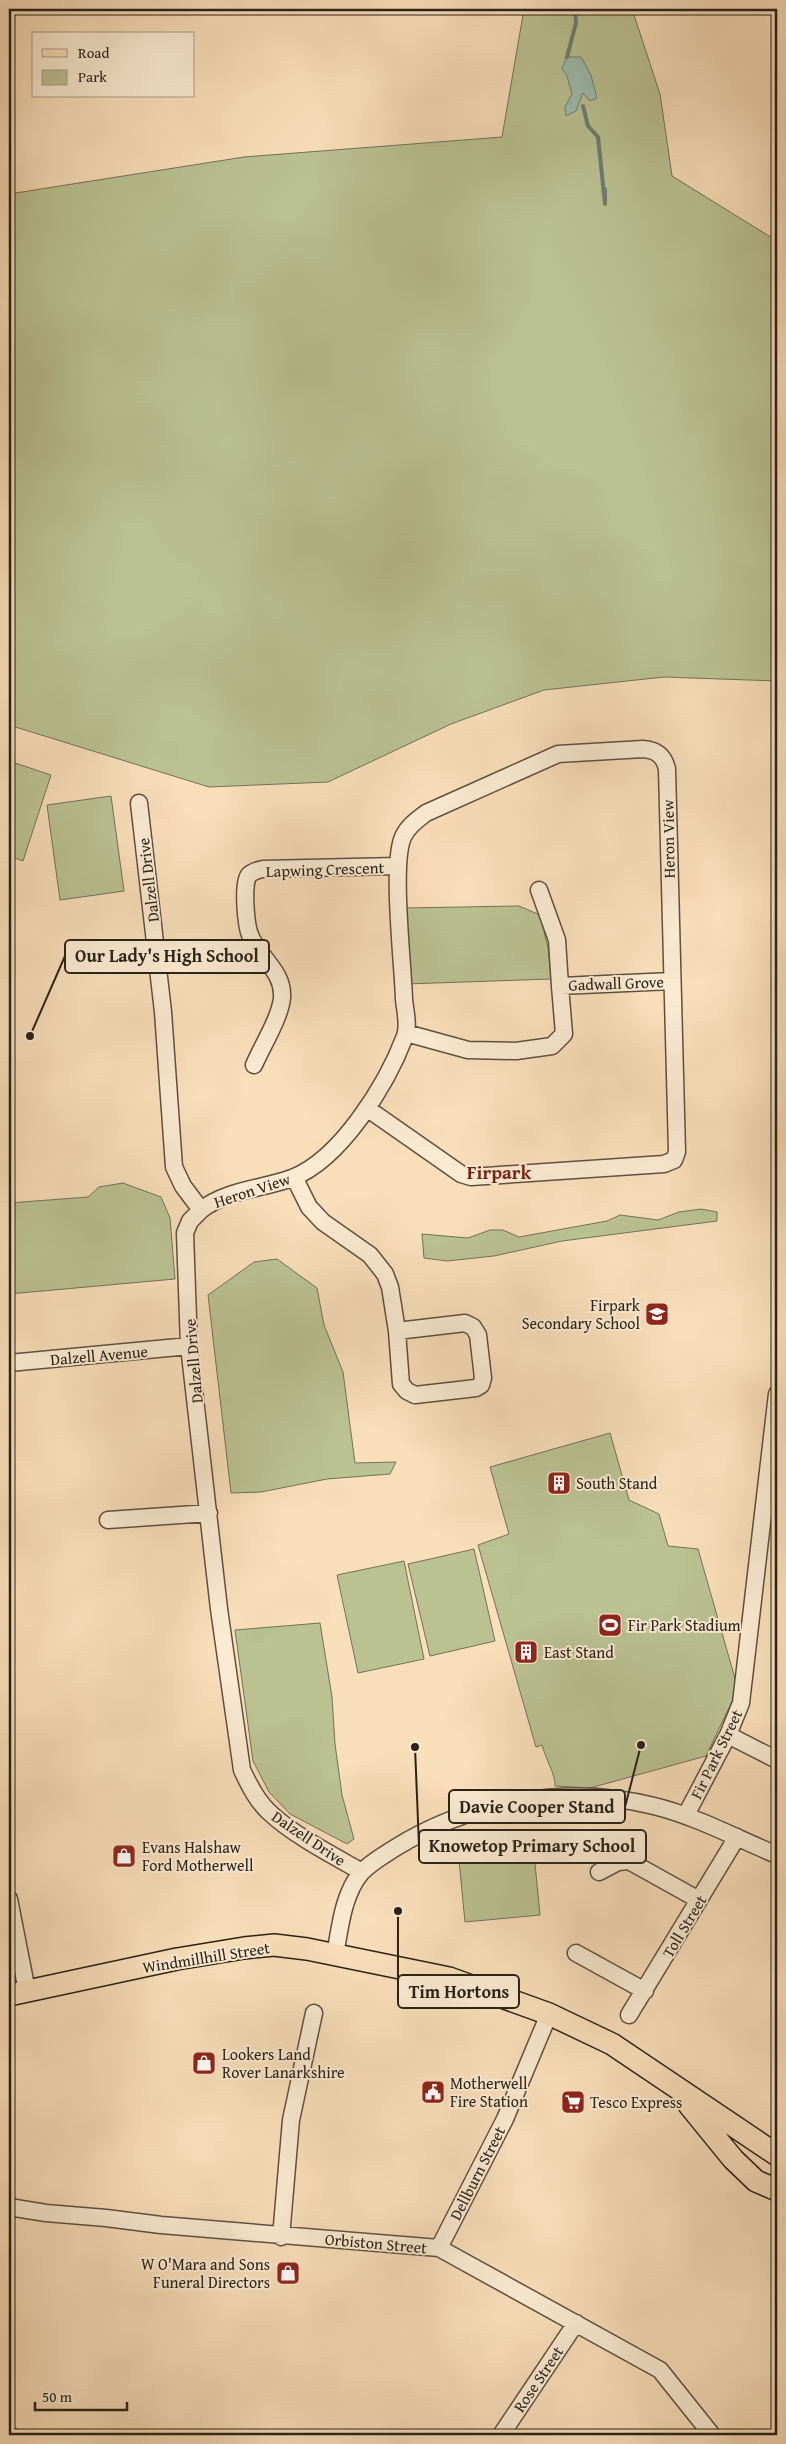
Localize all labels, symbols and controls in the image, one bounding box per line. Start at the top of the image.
legend [32,32,195,98]
text: Road [78,42,109,63]
text: Park [78,66,107,87]
street label: Heron View [655,799,681,879]
street label: Dalzell Drive [131,837,165,923]
street label: Lapwing Crescent [265,855,385,883]
callout: Our Lady's High School [65,940,269,973]
text: Our Lady's High School [75,942,259,969]
street label: Gadwall Grove [568,969,664,997]
district label: Firpark [467,1158,531,1186]
street label: Heron View [211,1166,294,1214]
place label: Firpark Secondary School [522,1293,641,1335]
school or university icon: Firpark Secondary School [644,1301,670,1327]
street label: Dalzell Drive [177,1318,209,1404]
street label: Dalzell Avenue [49,1339,149,1371]
building icon: South Stand [546,1470,572,1496]
place label: South Stand [576,1471,658,1495]
sports icon: Fir Park Stadium [597,1612,623,1638]
place label: Fir Park Stadium [628,1613,741,1637]
building icon: East Stand [513,1639,539,1665]
place label: East Stand [544,1640,614,1664]
street label: Fir Park Street [684,1705,748,1803]
callout: Davie Cooper Stand [449,1790,625,1823]
text: Davie Cooper Stand [459,1793,615,1820]
street label: Dalzell Drive [267,1804,351,1872]
callout: Knowetop Primary School [419,1830,646,1863]
text: Knowetop Primary School [429,1832,636,1859]
place label: Evans Halshaw Ford Motherwell [142,1835,254,1877]
shop icon: Evans Halshaw Ford Motherwell [111,1843,137,1869]
street label: Toll Street [656,1890,712,1962]
street label: Windmillhill Street [141,1935,272,1979]
callout: Tim Hortons [398,1975,519,2008]
text: Tim Hortons [409,1978,510,2005]
place label: Lookers Land Rover Lanarkshire [222,2042,345,2084]
shop icon: Lookers Land Rover Lanarkshire [191,2050,217,2076]
place label: Motherwell Fire Station [450,2071,528,2113]
public building icon: Motherwell Fire Station [420,2079,446,2105]
supermarket icon: Tesco Express [560,2089,586,2115]
place label: Tesco Express [590,2090,682,2114]
street label: Dellburn Street [443,2121,511,2224]
street label: Orbiston Street [324,2227,428,2259]
place label: W O'Mara and Sons Funeral Directors [141,2252,270,2294]
shop icon: W O'Mara and Sons Funeral Directors [275,2260,301,2286]
street label: Rose Street [507,2341,569,2417]
scale bar [35,2379,128,2411]
text: 50 m [42,2386,73,2407]

